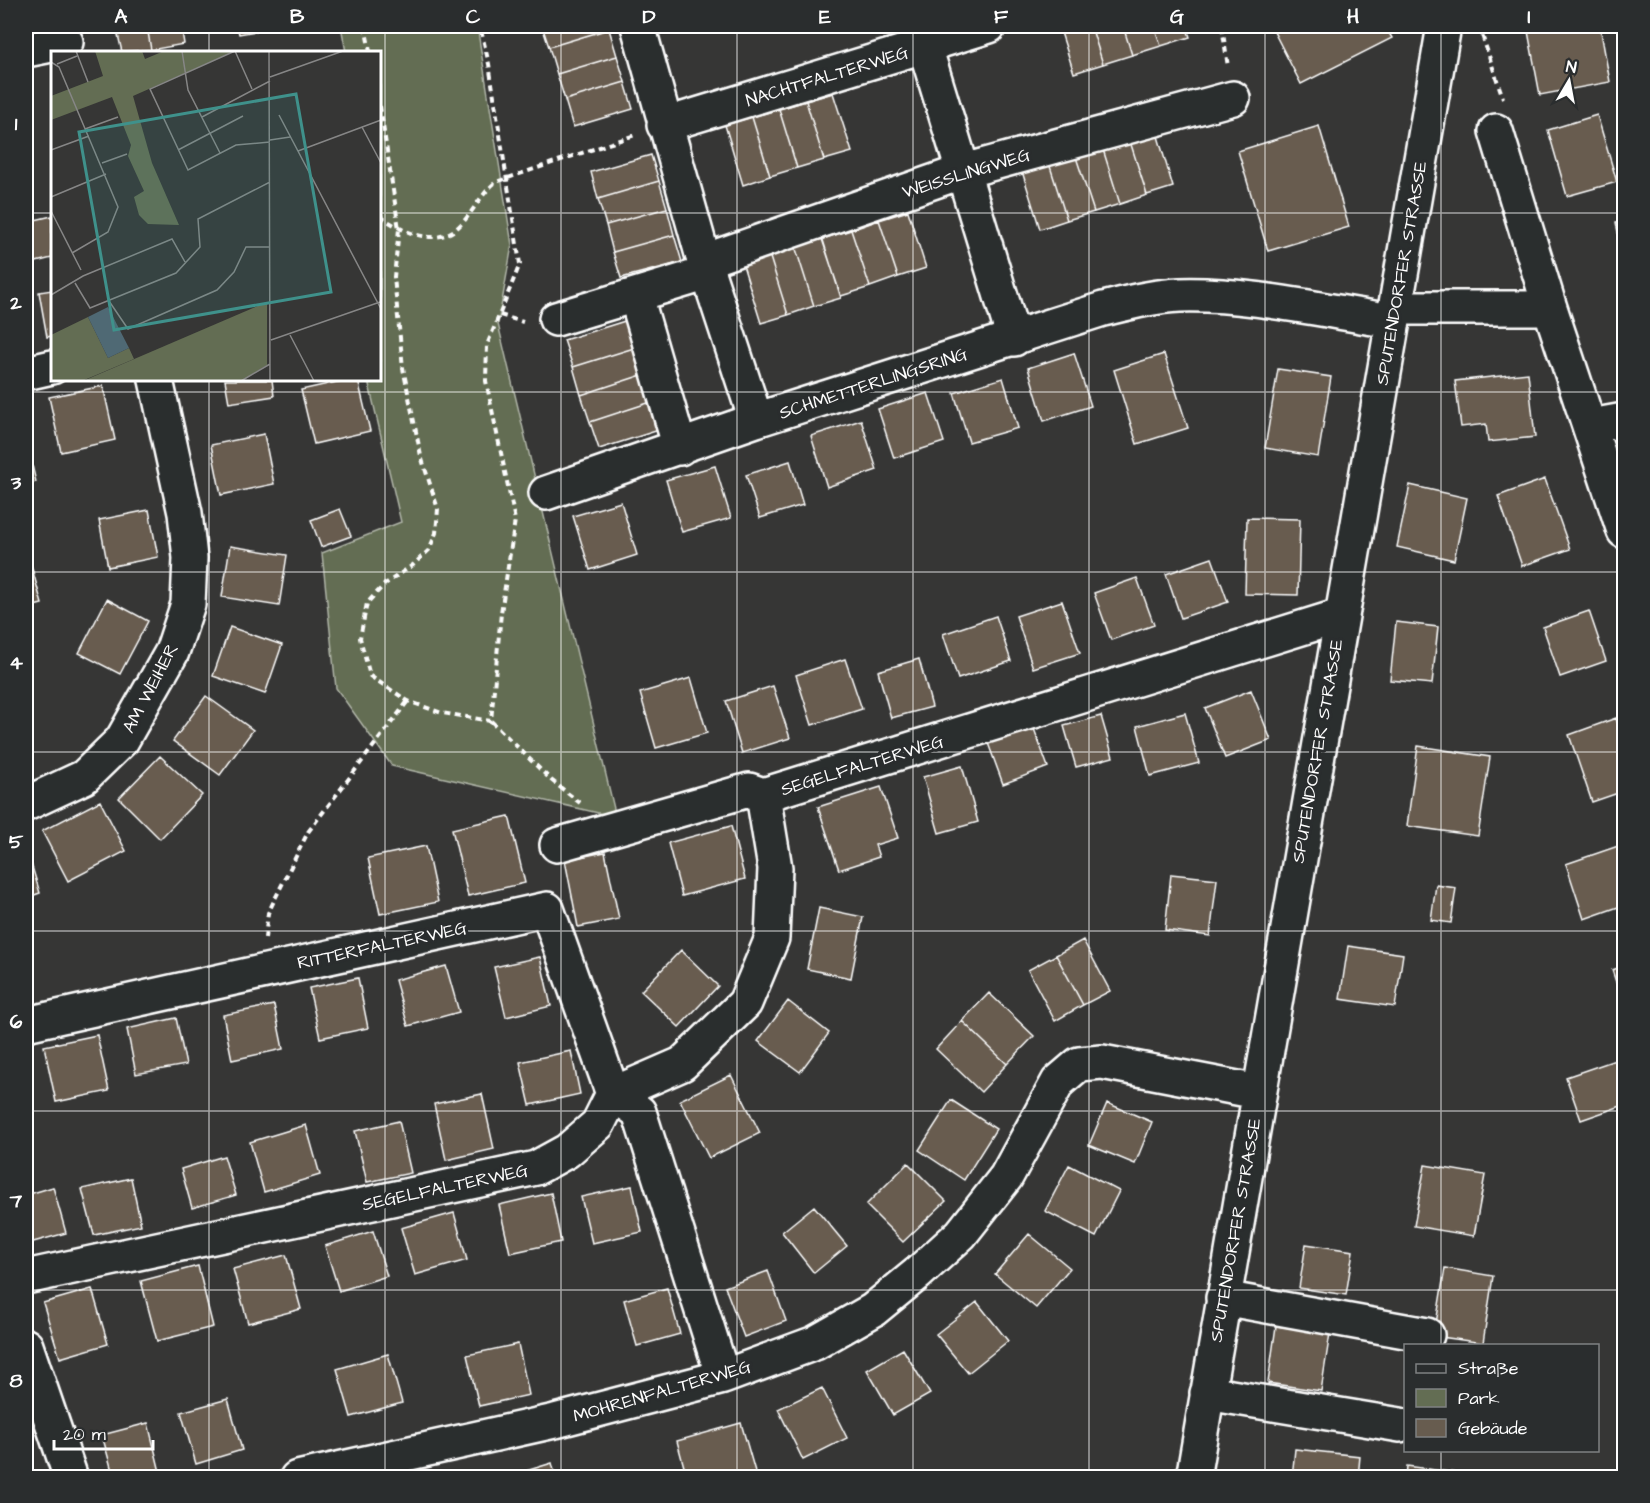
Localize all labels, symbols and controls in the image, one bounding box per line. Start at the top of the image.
text: A [115,3,128,31]
text: B [290,3,305,31]
text: C [466,3,481,31]
text: D [643,3,656,31]
text: E [819,3,831,31]
text: F [994,3,1009,31]
text: G [1170,3,1184,31]
text: H [1347,3,1359,31]
text: I [1527,3,1531,31]
street label: NACHTFALTERWEG [743,40,912,113]
inset map [51,51,381,381]
north arrow [1539,51,1599,111]
text: N [1565,56,1578,79]
text: 1 [15,110,18,138]
street label: WEISSLINGWEG [899,142,1034,205]
street label: SPUTENDORFER STRASSE [1369,159,1434,387]
text: 2 [9,289,22,317]
street label: SCHMETTERLINGSRING [776,341,971,426]
text: 3 [10,469,22,497]
street label: SPUTENDORFER STRASSE [1285,637,1350,865]
street label: AM WEIHER [116,639,185,738]
text: 4 [9,649,23,677]
street label: SEGELFALTERWEG [778,729,947,802]
text: 5 [9,828,24,856]
street label: RITTERFALTERWEG [295,915,470,976]
text: 6 [10,1008,23,1036]
street label: SPUTENDORFER STRASSE [1203,1116,1268,1344]
street label: SEGELFALTERWEG [360,1158,531,1217]
text: 7 [9,1187,23,1215]
legend [1404,1344,1599,1452]
street label: MOHRENFALTERWEG [570,1354,754,1429]
text: Straße [1458,1356,1519,1381]
text: 8 [10,1367,23,1395]
text: Park [1458,1386,1500,1411]
scale bar [54,1413,153,1451]
text: Gebäude [1458,1416,1528,1441]
text: 20 m [63,1422,106,1447]

